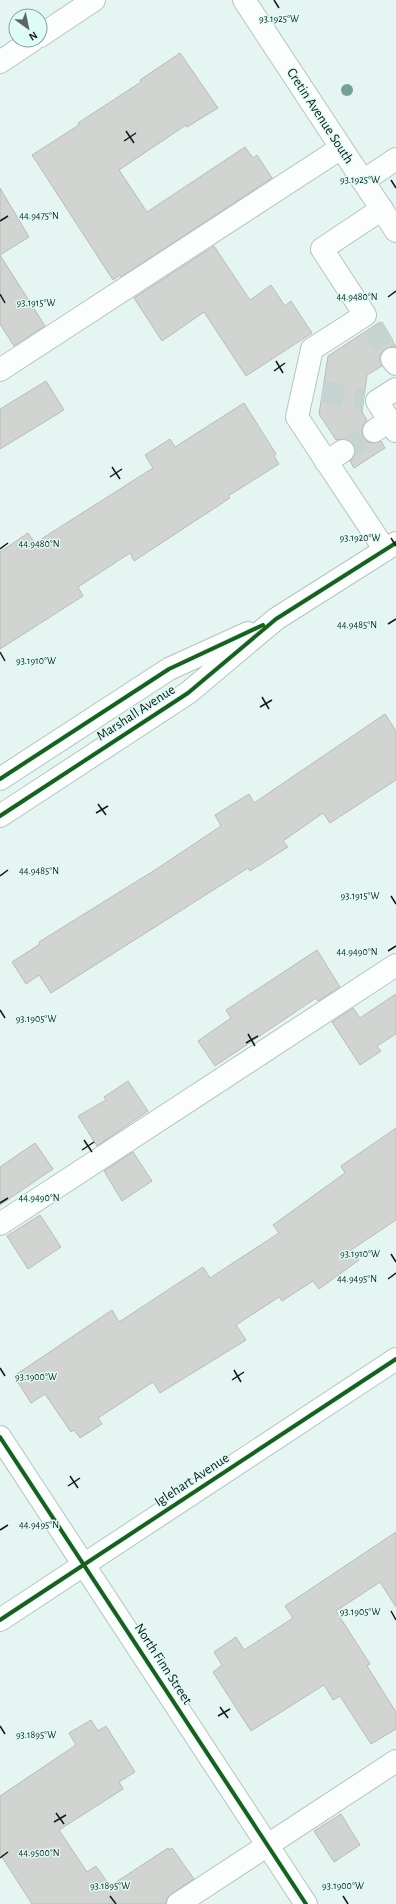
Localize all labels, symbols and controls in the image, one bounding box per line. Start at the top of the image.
north arrow [8,8,48,48]
text: 93.1925°W [259,14,299,24]
text: N [27,29,39,43]
street label: Cretin Avenue South [284,66,356,166]
text: 93.1925°W [340,175,380,185]
text: 44.9475°N [19,211,59,221]
text: 44.9480°N [336,292,378,302]
text: 93.1915°W [17,298,56,308]
text: 93.1920°W [339,533,381,543]
text: 44.9480°N [18,539,60,549]
text: 44.9485°N [337,620,377,630]
text: 93.1910°W [16,656,56,666]
street label: Marshall Avenue [94,682,178,744]
text: 44.9485°N [19,866,59,876]
text: 93.1915°W [341,891,380,901]
text: 44.9490°N [336,947,378,957]
text: 93.1905°W [16,1014,56,1024]
text: 44.9490°N [18,1193,60,1203]
text: 93.1910°W [340,1249,380,1259]
text: 44.9495°N [337,1274,377,1284]
text: 93.1900°W [15,1372,57,1382]
street label: Iglehart Avenue [152,1451,232,1509]
text: 44.9495°N [19,1520,59,1530]
text: 93.1905°W [340,1607,380,1617]
street label: North Finn Street [132,1621,195,1708]
text: 93.1895°W [16,1730,56,1740]
text: 44.9500°N [18,1848,60,1858]
text: 93.1895°W [90,1881,130,1891]
text: 93.1900°W [322,1881,364,1891]

